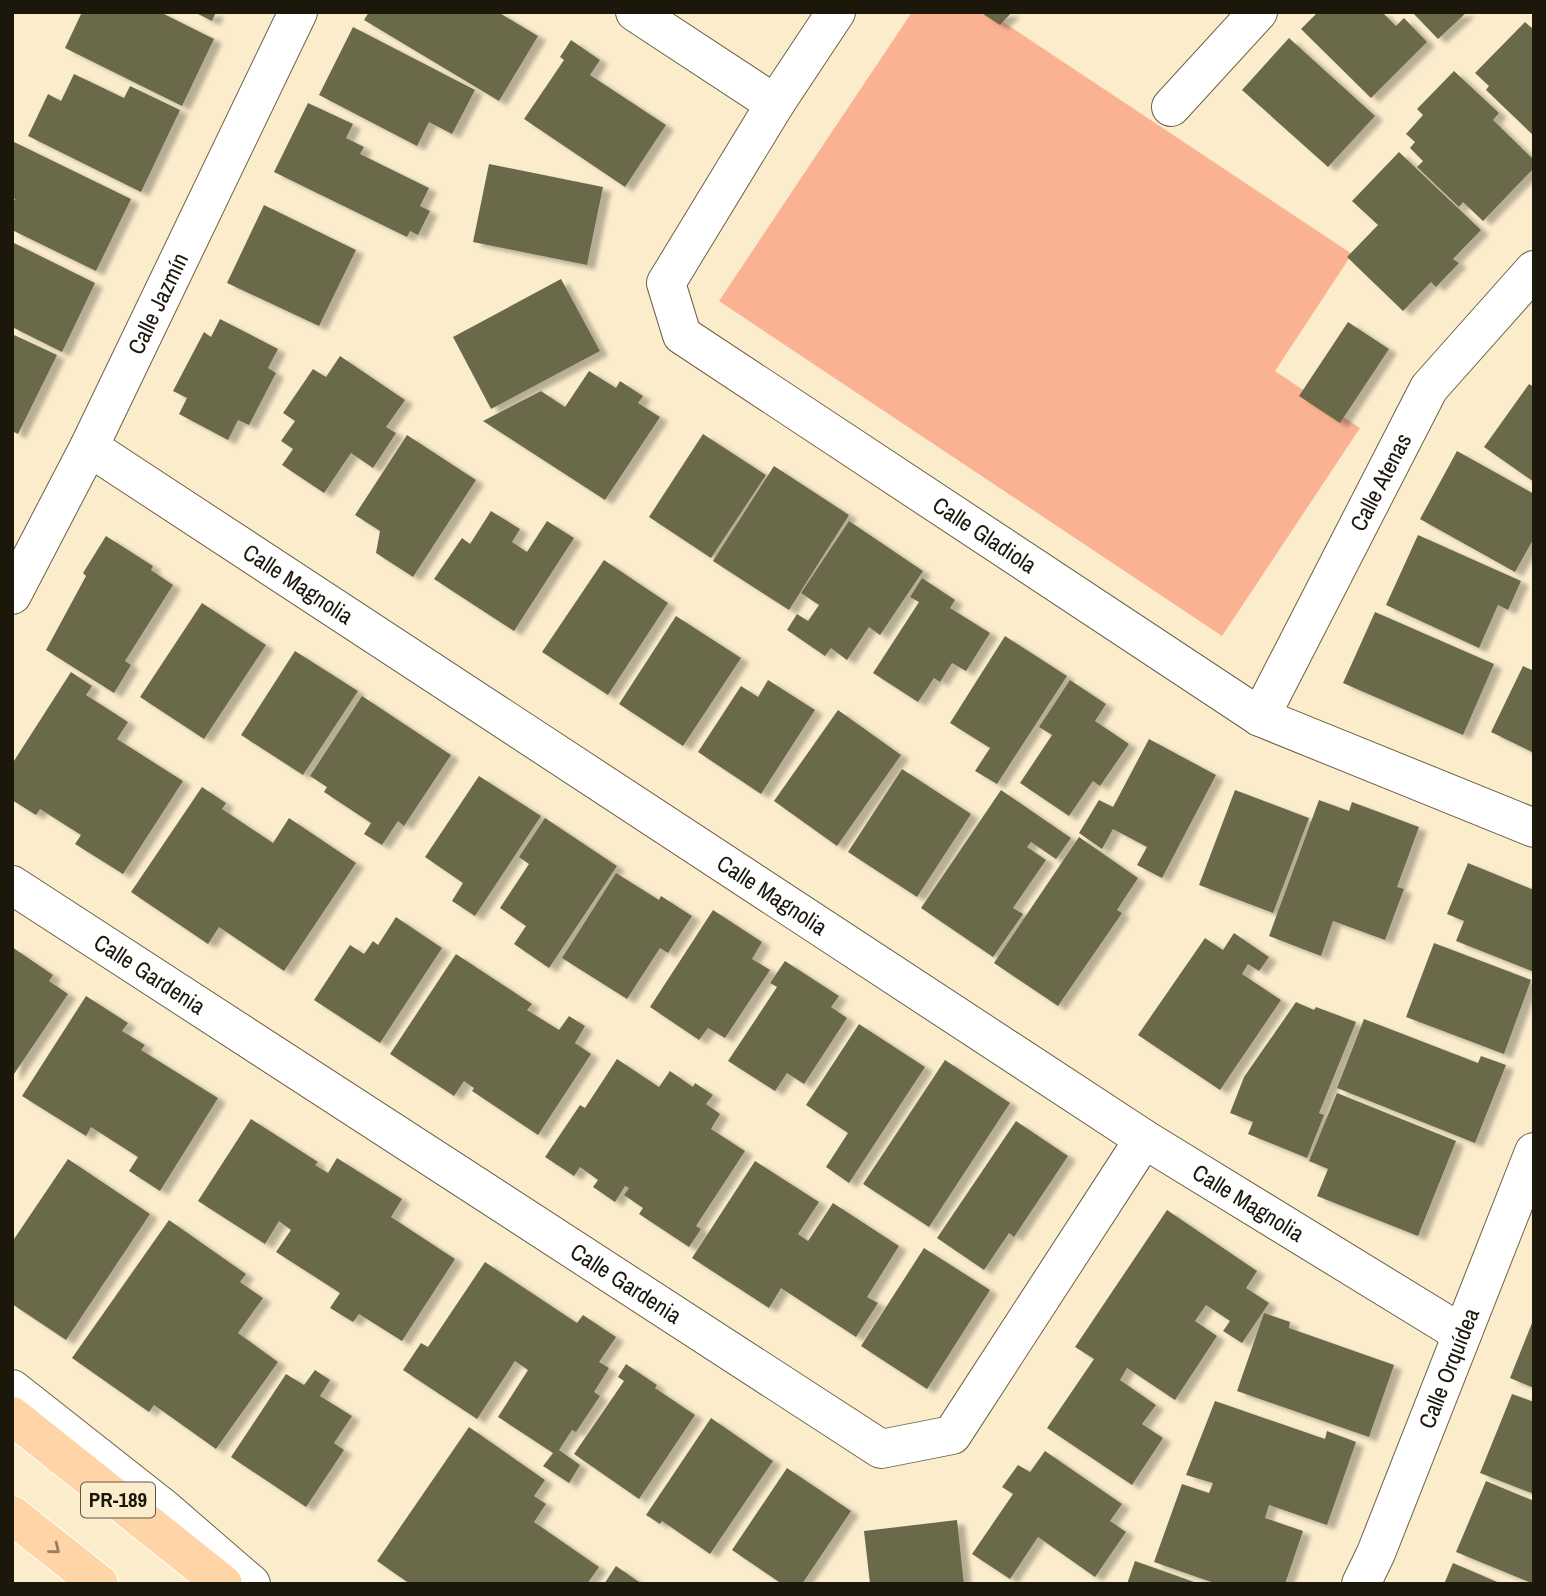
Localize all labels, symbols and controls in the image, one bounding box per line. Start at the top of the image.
street label: Calle Jazmín [120,247,195,359]
street label: Calle Atenas [1342,428,1418,536]
street label: Calle Gladiola [927,489,1043,580]
street label: Calle Magnolia [237,536,360,631]
street label: Calle Magnolia [711,847,834,942]
street label: Calle Gardenia [88,926,212,1022]
street label: Calle Magnolia [1187,1156,1311,1249]
street label: Calle Gardenia [565,1236,688,1331]
street label: Calle Orquídea [1411,1303,1486,1433]
road number: PR-189 [81,1482,155,1518]
one-way arrow [48,1541,60,1554]

